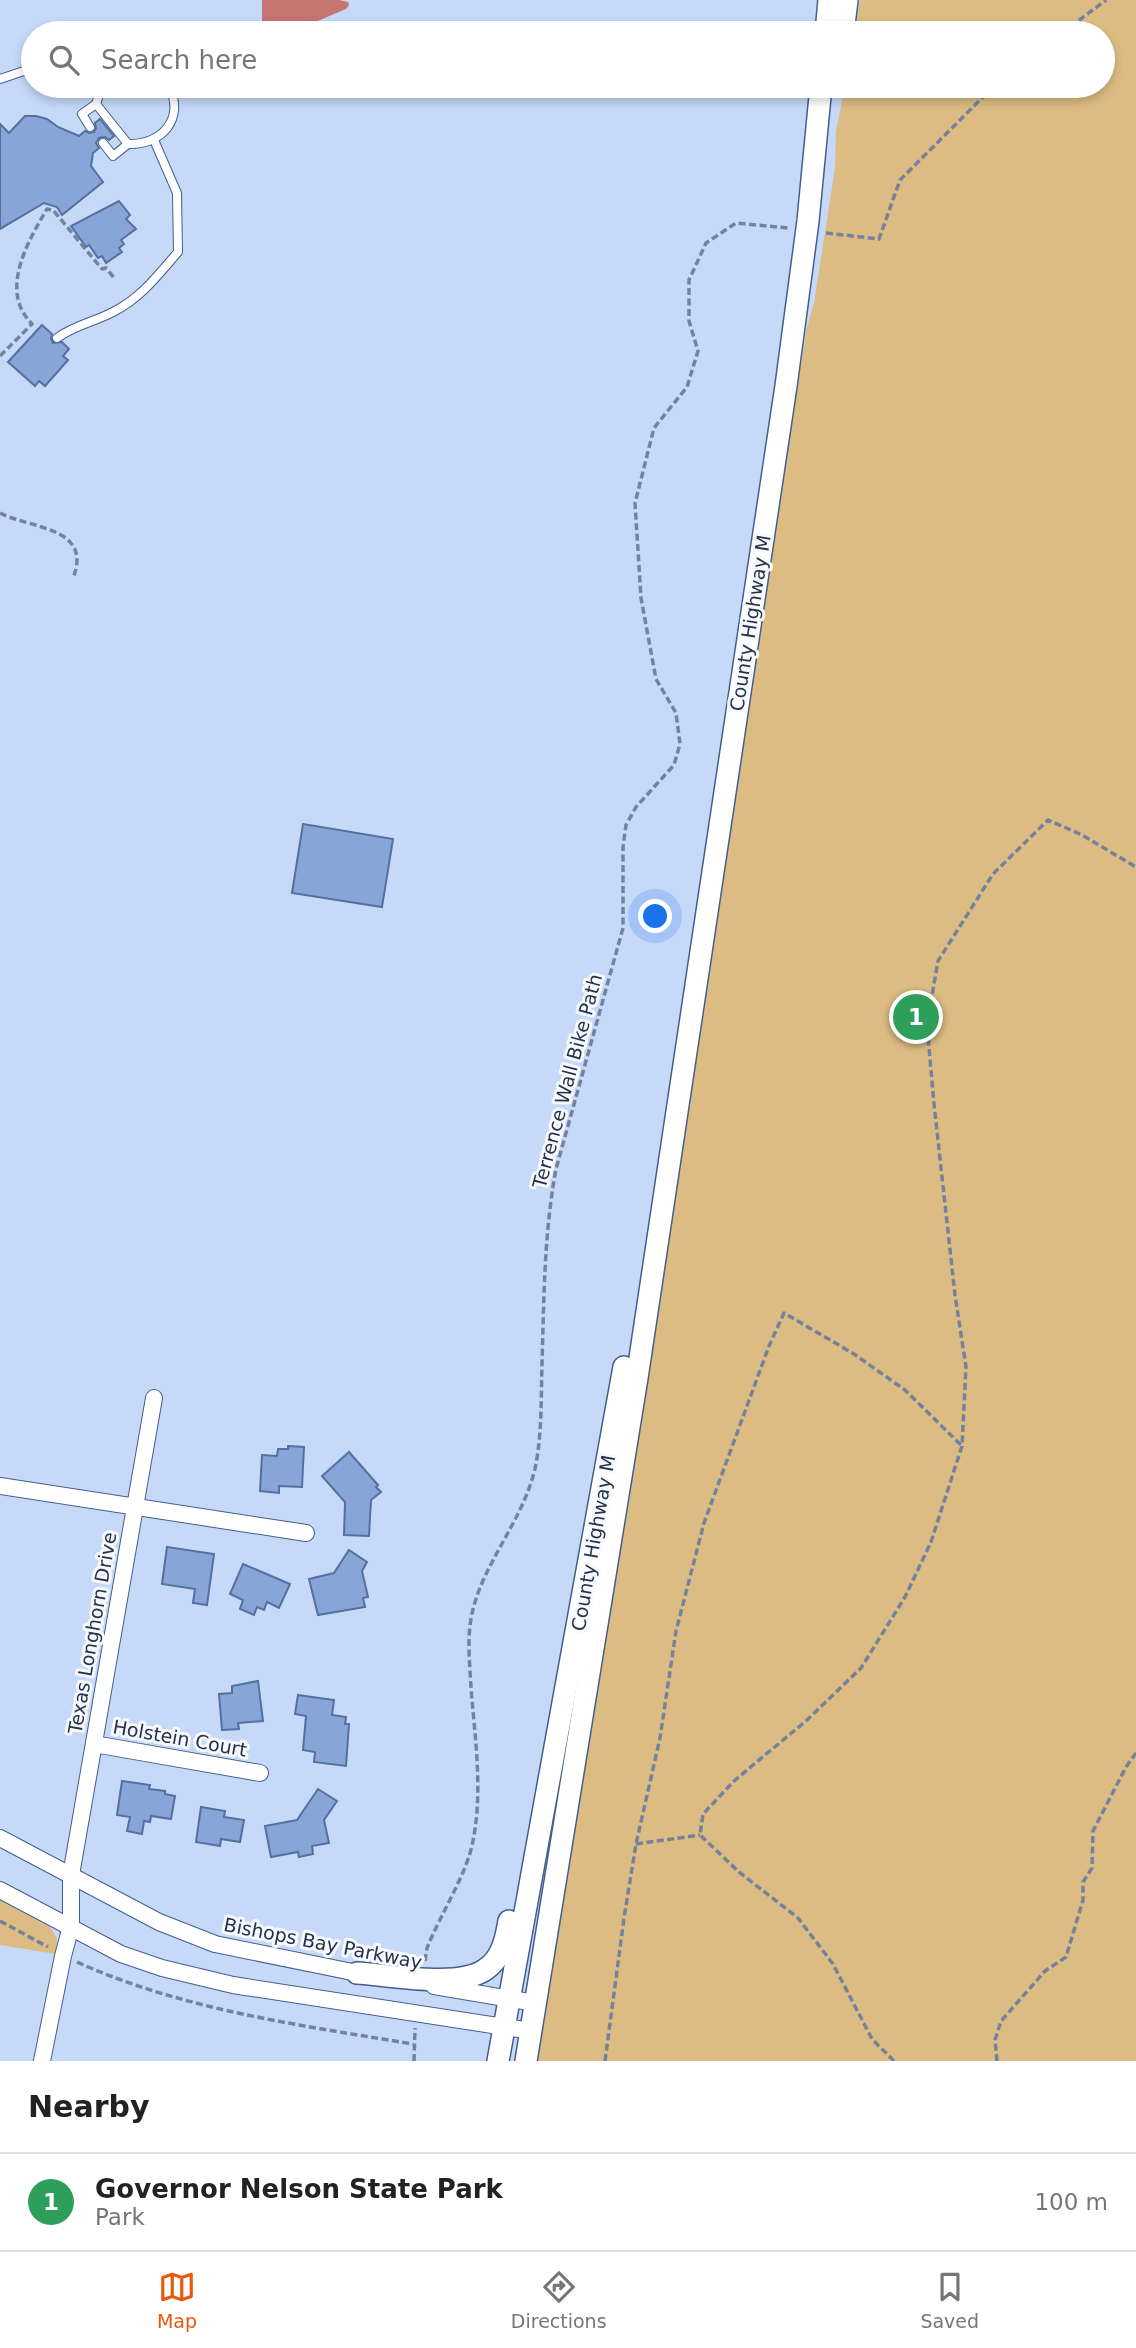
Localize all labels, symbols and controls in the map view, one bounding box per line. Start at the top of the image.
search box [21,21,1115,98]
icon: search [45,41,83,79]
text: Search here [101,45,257,75]
street label: County Highway M [725,533,775,713]
your location [638,899,672,933]
street label: Terrence Wall Bike Path [528,972,606,1191]
pin: 1 [893,991,939,1043]
street label: County Highway M [567,1453,619,1633]
street label: Texas Longhorn Drive [63,1530,121,1737]
street label: Holstein Court [111,1715,249,1761]
street label: Bishops Bay Parkway [222,1913,424,1973]
text: Nearby [28,2089,150,2124]
text: Governor Nelson State Park [95,2174,503,2204]
text: 1 [43,2189,59,2215]
text: 100 m [1034,2189,1108,2215]
text: Park [95,2204,145,2230]
tab: Map [157,2268,197,2332]
tab: Directions [511,2268,607,2332]
tab: Saved [920,2268,979,2332]

